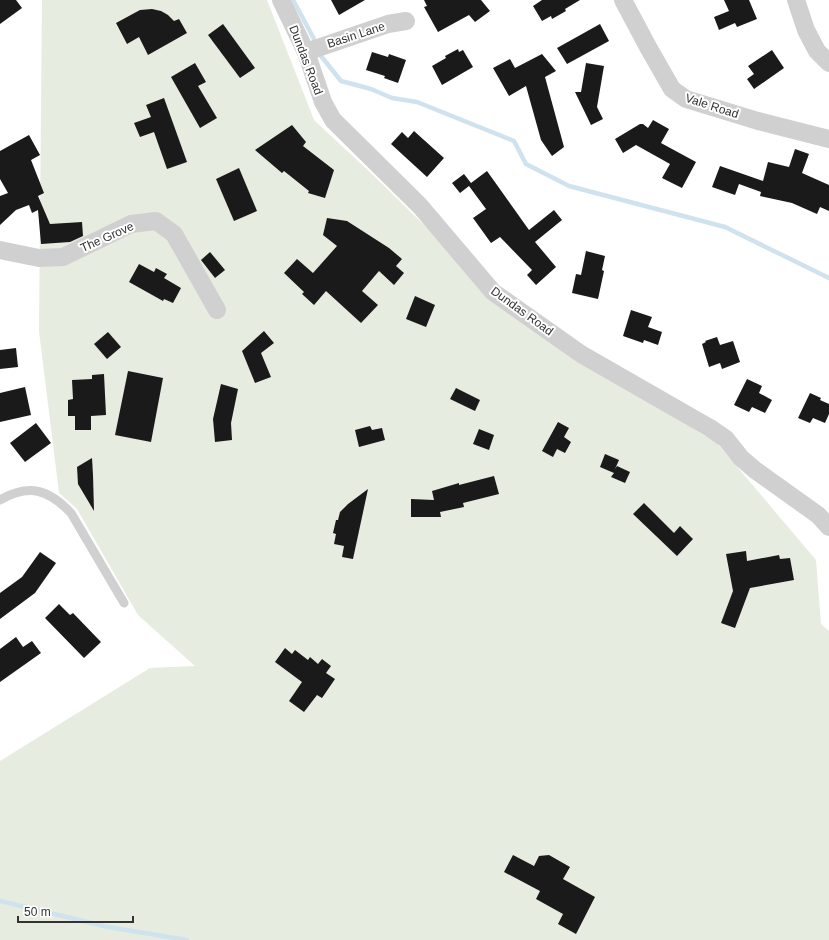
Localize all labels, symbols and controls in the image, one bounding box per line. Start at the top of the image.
street label: Basin Lane [325,19,387,51]
street label: Dundas Road [286,23,326,97]
street label: Vale Road [684,91,740,121]
street label: The Grove [78,219,136,255]
street label: Dundas Road [488,284,556,338]
scale bar [18,898,133,924]
text: 50 m [24,905,51,919]

